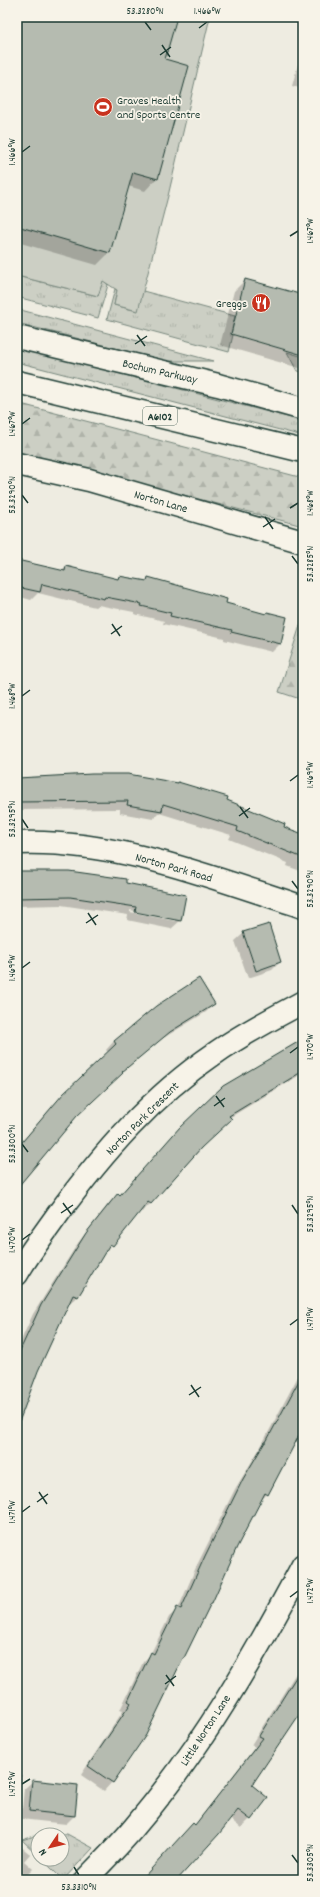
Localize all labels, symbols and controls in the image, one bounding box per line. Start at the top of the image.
text: 53.3280°N [126,5,164,19]
text: 1.466°W [194,5,221,19]
place label: Graves Health and Sports Centre [117,93,200,124]
sports icon: Graves Health and Sports Centre [92,96,114,118]
text: 1.466°W [6,138,20,165]
text: 1.467°W [304,218,318,244]
restaurant icon: Greggs [250,292,272,314]
place label: Greggs [216,296,247,313]
street label: Bochum Parkway [121,356,200,390]
road number: A6102 [143,407,177,425]
text: 1.467°W [6,411,20,437]
text: 53.3290°N [6,476,20,514]
street label: Norton Lane [132,487,189,518]
text: 1.468°W [304,490,318,516]
text: 53.3285°N [304,546,318,582]
text: 1.468°W [6,683,20,709]
text: 1.469°W [304,762,318,788]
text: 53.3295°N [6,800,20,837]
street label: Norton Park Road [133,849,214,888]
text: 53.3290°N [304,870,318,908]
text: 1.469°W [6,955,20,981]
text: 1.470°W [304,1034,318,1060]
street label: Norton Park Crescent [102,1078,184,1160]
text: 53.3300°N [6,1125,20,1163]
text: 53.3295°N [304,1195,318,1232]
text: 1.470°W [6,1227,20,1253]
text: 1.471°W [304,1307,318,1330]
text: 1.471°W [6,1500,20,1523]
text: 1.472°W [304,1578,318,1604]
street label: Little Norton Lane [177,1692,236,1770]
text: 1.472°W [6,1771,20,1797]
north arrow [30,1827,70,1867]
text: N [35,1844,52,1858]
text: 53.3305°N [304,1844,318,1882]
text: 53.3310°N [61,1881,97,1895]

